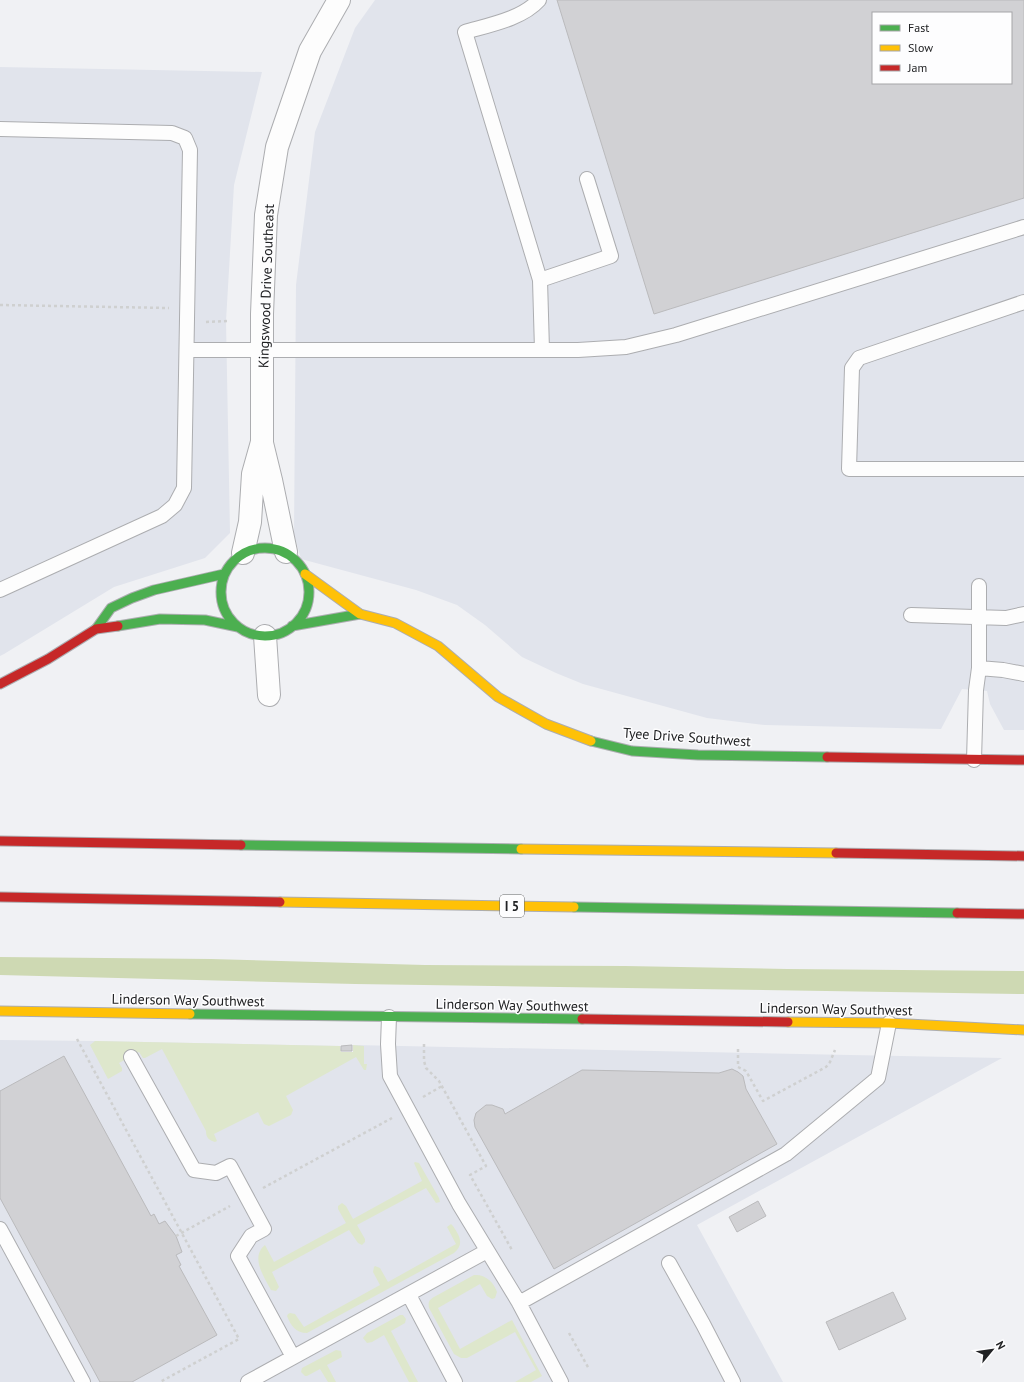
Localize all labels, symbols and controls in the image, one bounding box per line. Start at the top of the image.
legend [872,12,1012,84]
text: Fast [908,20,929,35]
text: Slow [908,40,933,55]
text: Jam [907,60,927,75]
street label: Kingswood Drive Southeast [254,203,278,369]
street label: Tyee Drive Southwest [623,724,752,750]
road number: I 5 [500,895,524,917]
street label: Linderson Way Southwest [111,990,265,1010]
street label: Linderson Way Southwest [435,995,589,1015]
street label: Linderson Way Southwest [759,999,913,1019]
north arrow [972,1330,1012,1370]
text: N [993,1339,1009,1352]

